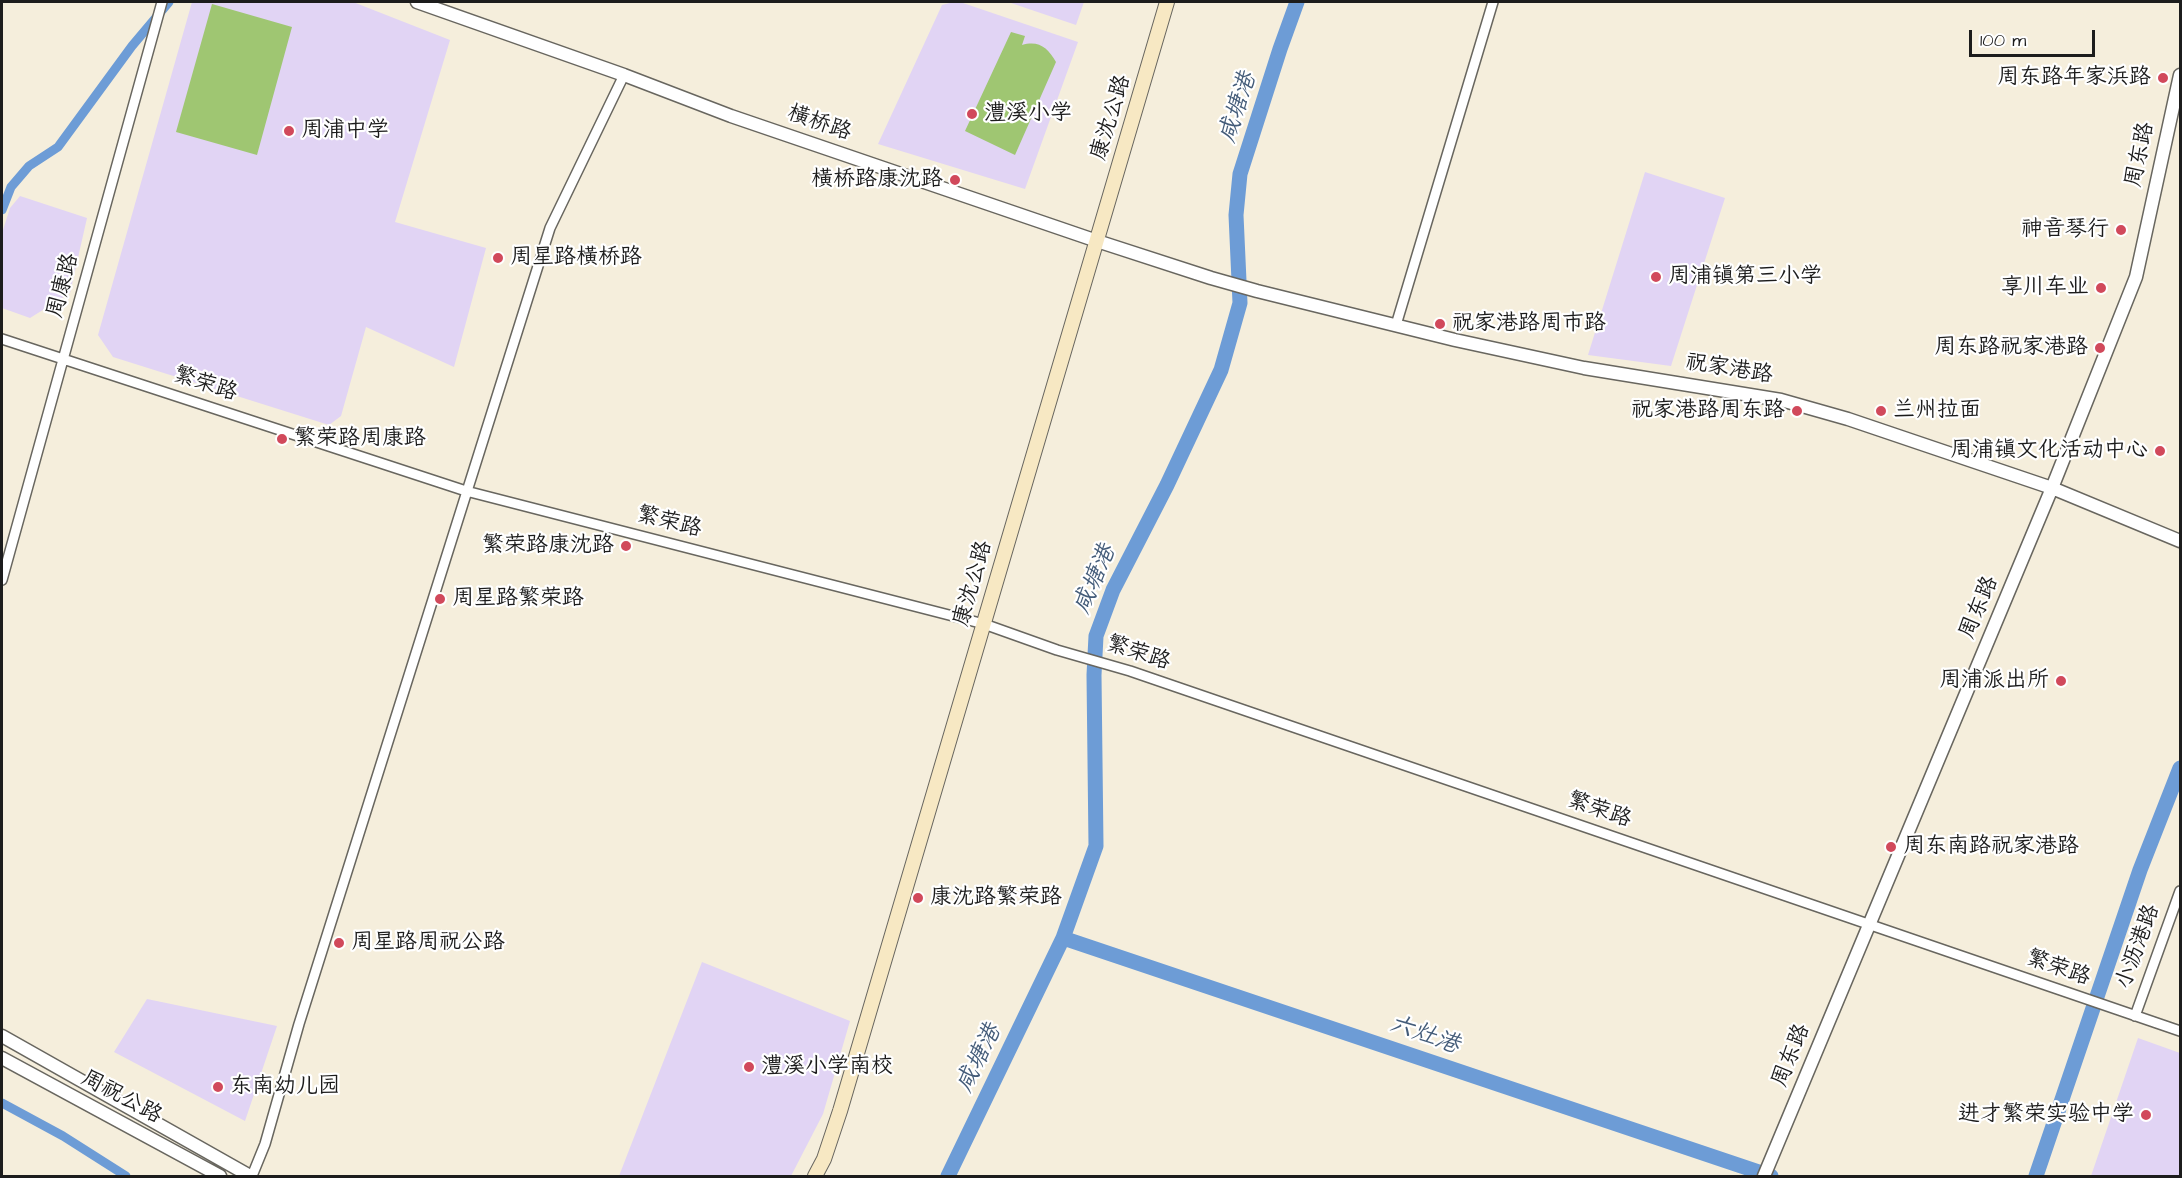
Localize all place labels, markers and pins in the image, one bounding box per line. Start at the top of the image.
place label: 周东路年家浜路 [1997,65,2151,91]
marker: 周东路年家浜路 [2156,71,2170,85]
place label: 澧溪小学 [984,101,1072,127]
marker: 澧溪小学 [965,107,979,121]
place label: 周浦中学 [301,118,389,144]
marker: 周浦中学 [282,124,296,138]
place label: 横桥路康沈路 [811,167,943,193]
marker: 横桥路康沈路 [948,173,962,187]
place label: 神音琴行 [2021,217,2109,243]
marker: 神音琴行 [2114,223,2128,237]
place label: 周星路横桥路 [510,245,642,271]
marker: 周星路横桥路 [491,251,505,265]
place label: 周浦镇第三小学 [1668,264,1822,290]
marker: 周浦镇第三小学 [1649,270,1663,284]
place label: 享川车业 [2001,275,2089,301]
marker: 享川车业 [2094,281,2108,295]
place label: 祝家港路周市路 [1452,311,1606,337]
marker: 祝家港路周市路 [1433,317,1447,331]
place label: 周东路祝家港路 [1934,335,2088,361]
marker: 周东路祝家港路 [2093,341,2107,355]
place label: 祝家港路周东路 [1631,398,1785,424]
place label: 兰州拉面 [1893,398,1981,424]
marker: 祝家港路周东路 [1790,404,1804,418]
marker: 兰州拉面 [1874,404,1888,418]
place label: 繁荣路周康路 [294,426,426,452]
marker: 繁荣路周康路 [275,432,289,446]
place label: 周浦镇文化活动中心 [1950,438,2148,464]
marker: 周浦镇文化活动中心 [2153,444,2167,458]
place label: 繁荣路康沈路 [482,533,614,559]
marker: 繁荣路康沈路 [619,539,633,553]
place label: 周星路繁荣路 [452,586,584,612]
marker: 周星路繁荣路 [433,592,447,606]
place label: 周浦派出所 [1939,668,2049,694]
marker: 周浦派出所 [2054,674,2068,688]
place label: 周东南路祝家港路 [1903,834,2079,860]
marker: 周东南路祝家港路 [1884,840,1898,854]
place label: 康沈路繁荣路 [930,885,1062,911]
marker: 康沈路繁荣路 [911,891,925,905]
place label: 周星路周祝公路 [351,930,505,956]
marker: 周星路周祝公路 [332,936,346,950]
place label: 澧溪小学南校 [761,1054,893,1080]
marker: 澧溪小学南校 [742,1060,756,1074]
place label: 东南幼儿园 [230,1074,340,1100]
marker: 东南幼儿园 [211,1080,225,1094]
place label: 进才繁荣实验中学 [1958,1102,2134,1128]
marker: 进才繁荣实验中学 [2139,1108,2153,1122]

